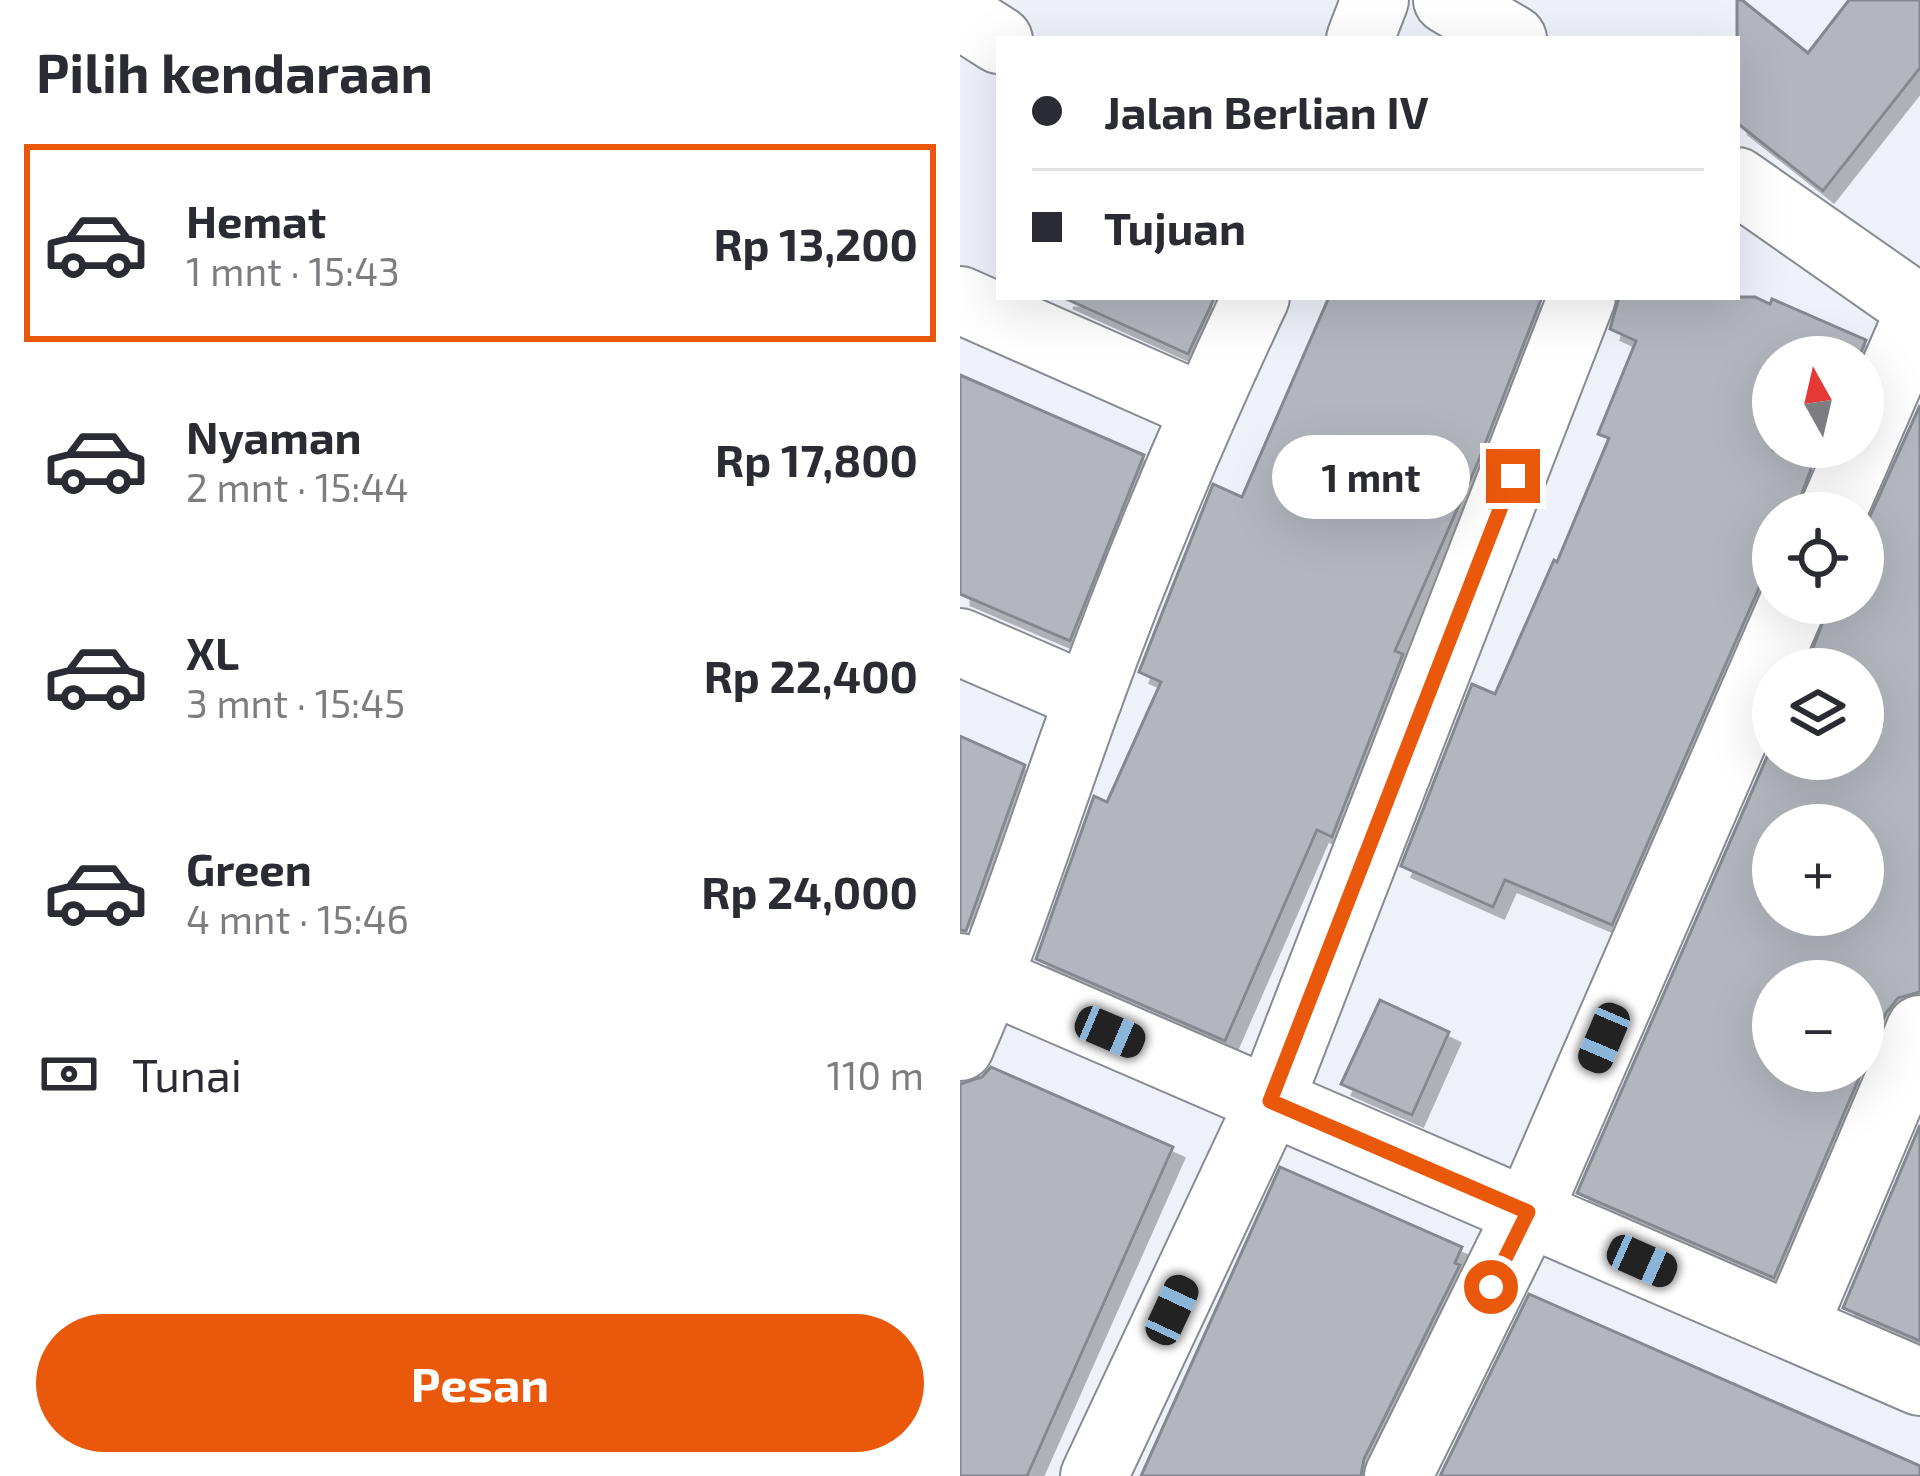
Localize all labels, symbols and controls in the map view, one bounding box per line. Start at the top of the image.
text: Pilih kendaraan [36,39,433,104]
text: Jalan Berlian IV [1104,84,1429,138]
icon: car [42,189,150,297]
text: Hemat [186,193,326,247]
text: Tujuan [1104,200,1246,254]
text: Rp 13,200 [713,216,918,270]
text: 1 mnt · 15:43 [186,247,400,294]
north arrow [1752,336,1884,468]
map controls [1752,336,1884,1092]
icon: car [42,405,150,513]
text: Nyaman [186,409,362,463]
text: Rp 17,800 [715,432,918,486]
callout: 1 mnt [1273,434,1471,518]
route end [1486,449,1540,503]
text: 1 mnt [1321,453,1421,500]
text: 2 mnt · 15:44 [186,463,409,510]
button: locate [1752,492,1884,624]
icon: car [42,621,150,729]
text: XL [186,625,239,679]
text: Rp 22,400 [704,648,918,702]
button: layers [1752,648,1884,780]
text: 3 mnt · 15:45 [186,679,405,726]
button: + [1752,804,1884,936]
icon: car [42,837,150,945]
text: Green [186,841,312,895]
text: Rp 24,000 [701,864,918,918]
text: 4 mnt · 15:46 [186,895,409,942]
button: − [1752,960,1884,1092]
car [1573,998,1635,1078]
car [1070,1001,1150,1063]
icon: cash [36,1041,102,1107]
text: Tunai [132,1047,242,1101]
text: 110 m [827,1051,924,1098]
car [1602,1230,1682,1292]
route start [1464,1260,1518,1314]
car [1140,1270,1204,1350]
button: Pesan [36,1314,924,1452]

